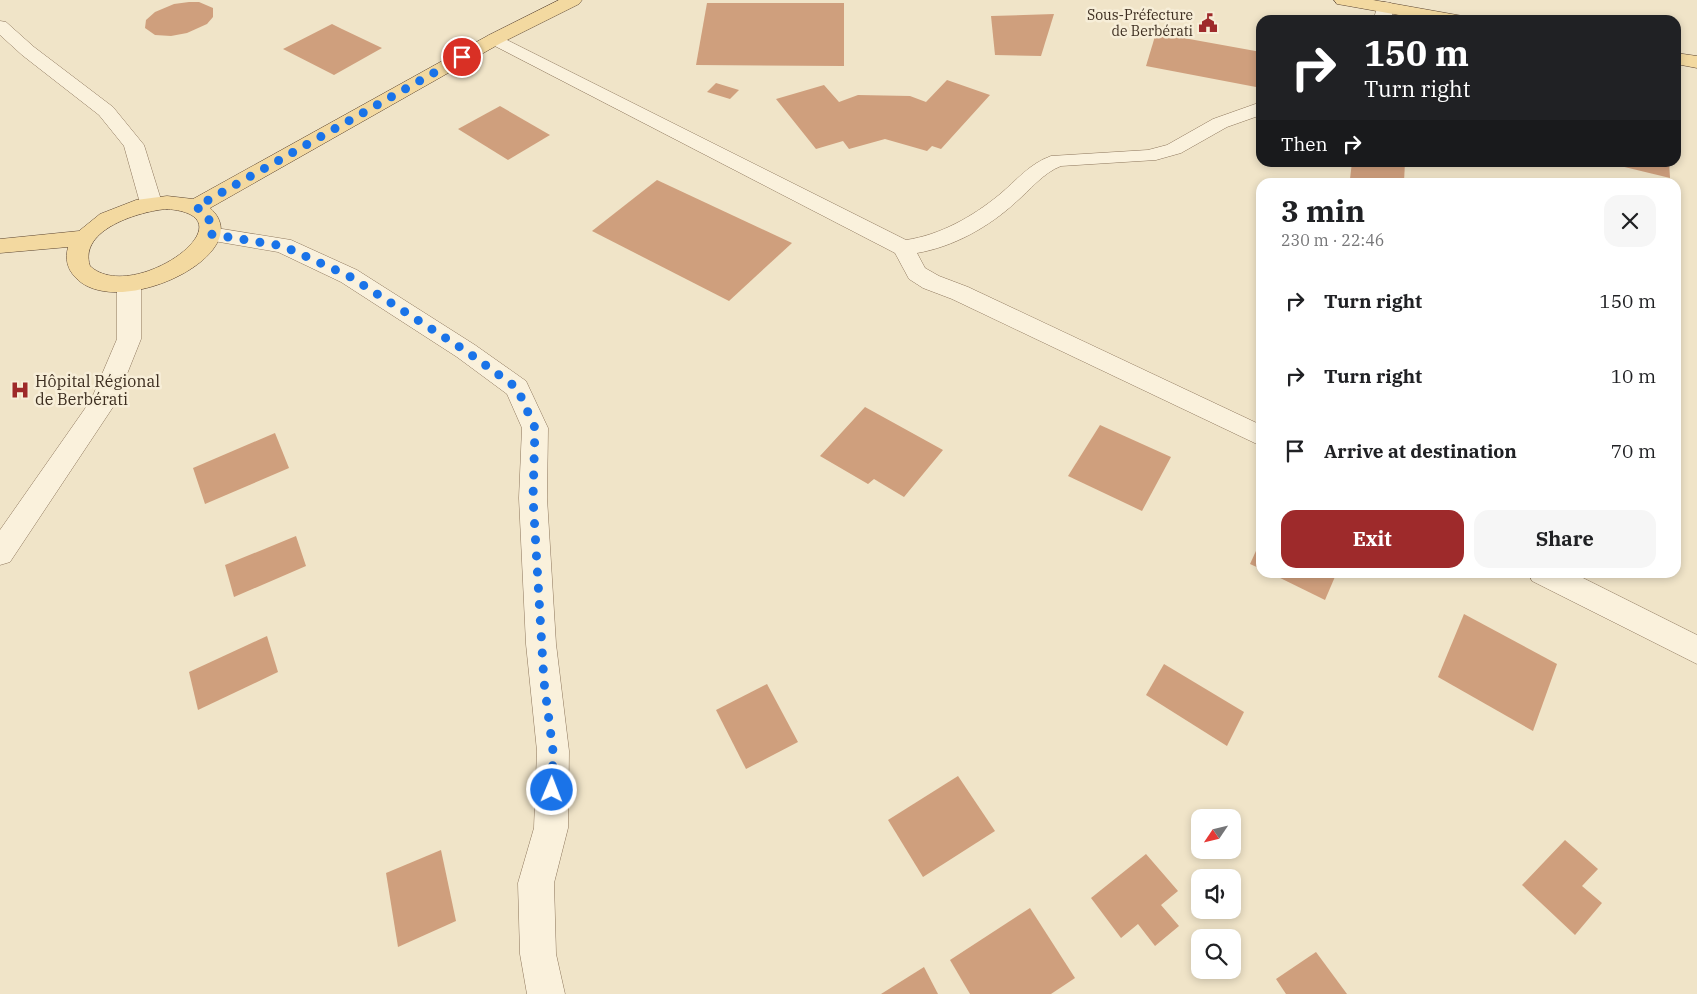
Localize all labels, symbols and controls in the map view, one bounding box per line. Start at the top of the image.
place label: Sous-Préfecture de Berbérati [1087,6,1193,40]
public building icon: Sous-Préfecture de Berbérati [1197,12,1219,34]
text: 150 m [1364,30,1469,76]
icon: right [1281,35,1346,100]
pin [441,36,483,78]
icon: arrive [448,43,476,71]
text: Turn right [1364,74,1471,103]
icon: right [1338,130,1366,158]
text: Then [1281,132,1328,156]
text: 3 min [1281,191,1365,230]
button: close [1604,195,1656,247]
text: 230 m · 22:46 [1281,230,1384,250]
icon: right [1281,287,1309,315]
text: Turn right [1324,289,1422,313]
text: 150 m [1599,289,1656,313]
icon: right [1281,362,1309,390]
text: Turn right [1324,364,1422,388]
text: 10 m [1611,364,1656,388]
place label: Hôpital Régional de Berbérati [35,371,160,409]
hospital icon: Hôpital Régional de Berbérati [9,379,31,401]
icon: arrive [1281,437,1309,465]
text: Arrive at destination [1324,439,1517,463]
text: 70 m [1611,439,1656,463]
button: Exit [1281,510,1464,568]
button: Share [1474,510,1656,568]
position arrow [525,763,577,815]
north arrow [1191,809,1241,859]
map controls [1191,809,1241,979]
button: sound [1191,869,1241,919]
button: search [1191,929,1241,979]

